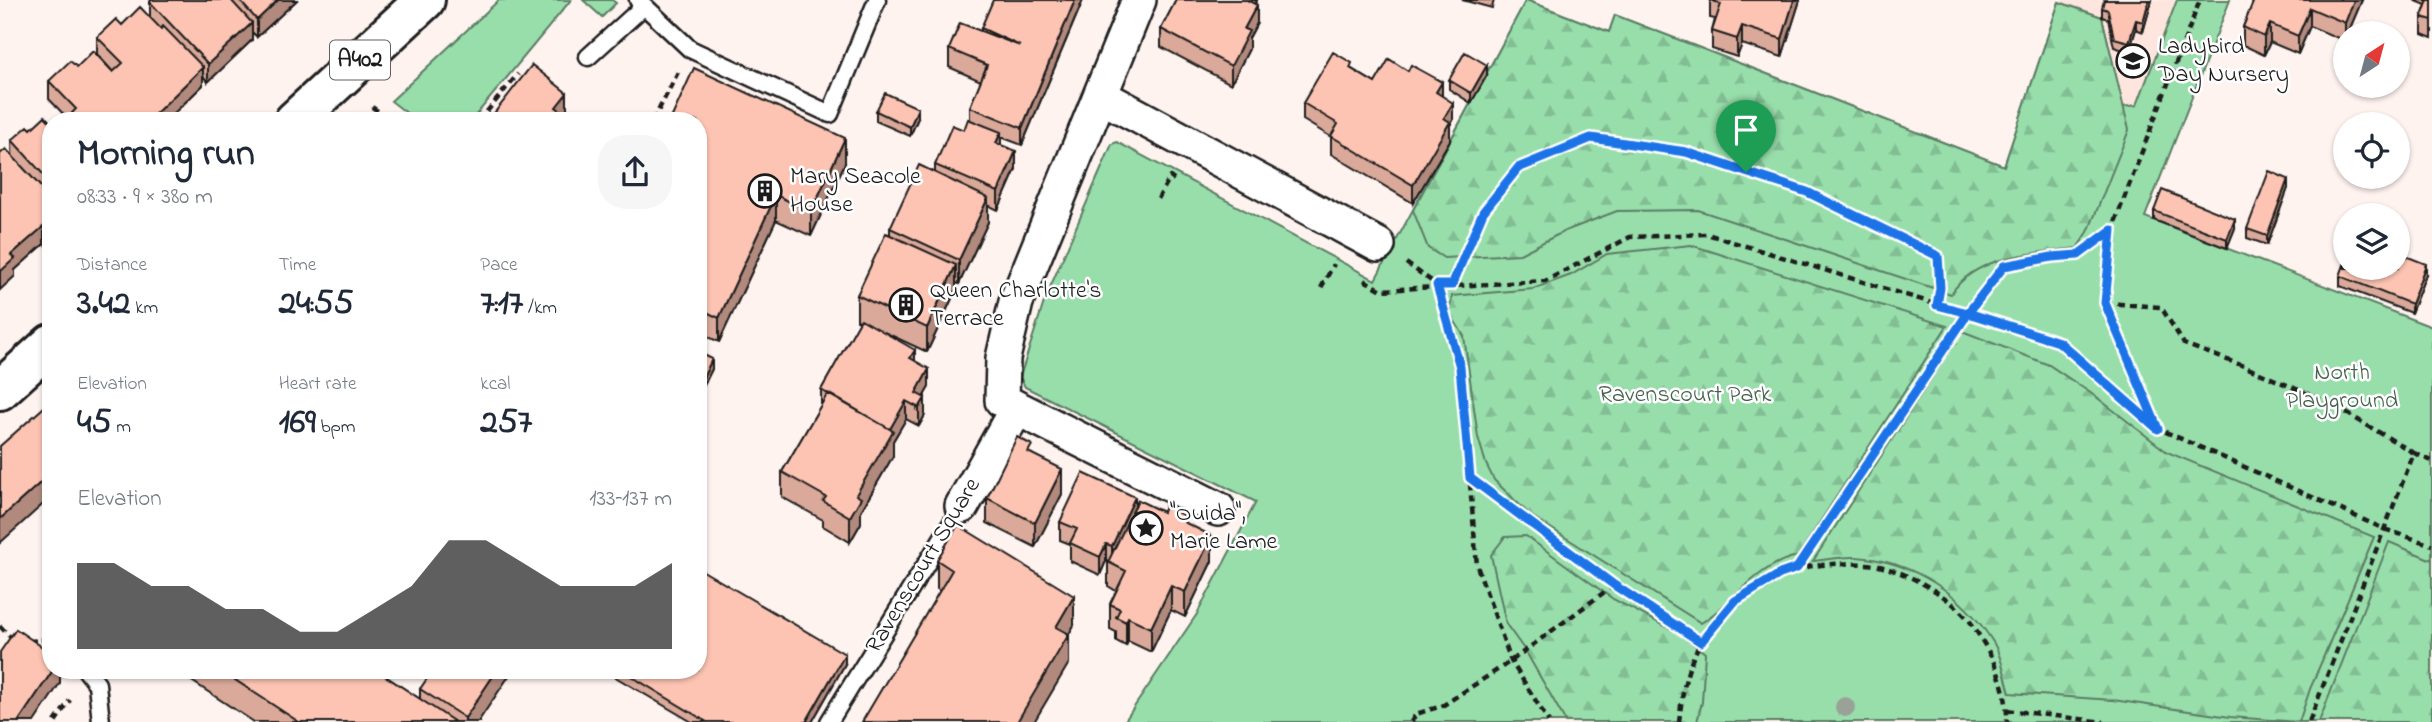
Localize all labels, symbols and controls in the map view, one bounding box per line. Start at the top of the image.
north arrow [2333,21,2410,98]
map controls [2333,21,2410,280]
place label: Ladybird Day Nursery [2157,30,2289,94]
road number: A402 [330,40,390,80]
school or university icon: Ladybird Day Nursery [2114,42,2152,80]
pin [1716,100,1776,172]
icon: arrive [1727,111,1765,149]
button: locate [2333,112,2410,189]
text: Morning run [77,127,255,183]
button: share [598,135,672,209]
place label: Mary Seacole House [790,160,921,223]
building icon: Mary Seacole House [746,172,784,210]
text: 08:33 · 9 × 380 m [77,181,213,214]
button: layers [2333,203,2410,280]
text: Distance [77,252,147,279]
text: Time [279,252,316,279]
text: Pace [480,252,517,279]
place label: Queen Charlotte's Terrace [930,274,1102,337]
text: 3.42 [77,279,130,330]
text: 24:55 [279,279,354,330]
text: 7:17 [480,279,523,330]
building icon: Queen Charlotte's Terrace [887,286,925,324]
text: km [130,295,158,322]
text: /km [523,295,557,322]
park label: North Playground [2286,356,2399,420]
text: Elevation [77,371,147,398]
text: Heart rate [279,371,357,398]
text: kcal [480,371,511,398]
park label: Ravenscourt Park [1599,378,1772,413]
text: 45 [77,398,111,449]
text: 169 [279,398,316,449]
text: 257 [480,398,532,449]
text: m [111,414,131,441]
text: bpm [316,414,356,441]
street label: Ravenscourt Square [858,471,991,661]
text: Elevation [77,483,162,516]
text: 133–137 m [589,483,672,516]
place label: "Ouida", Marie Lame [1170,497,1278,560]
place icon: "Ouida", Marie Lame [1127,509,1165,547]

